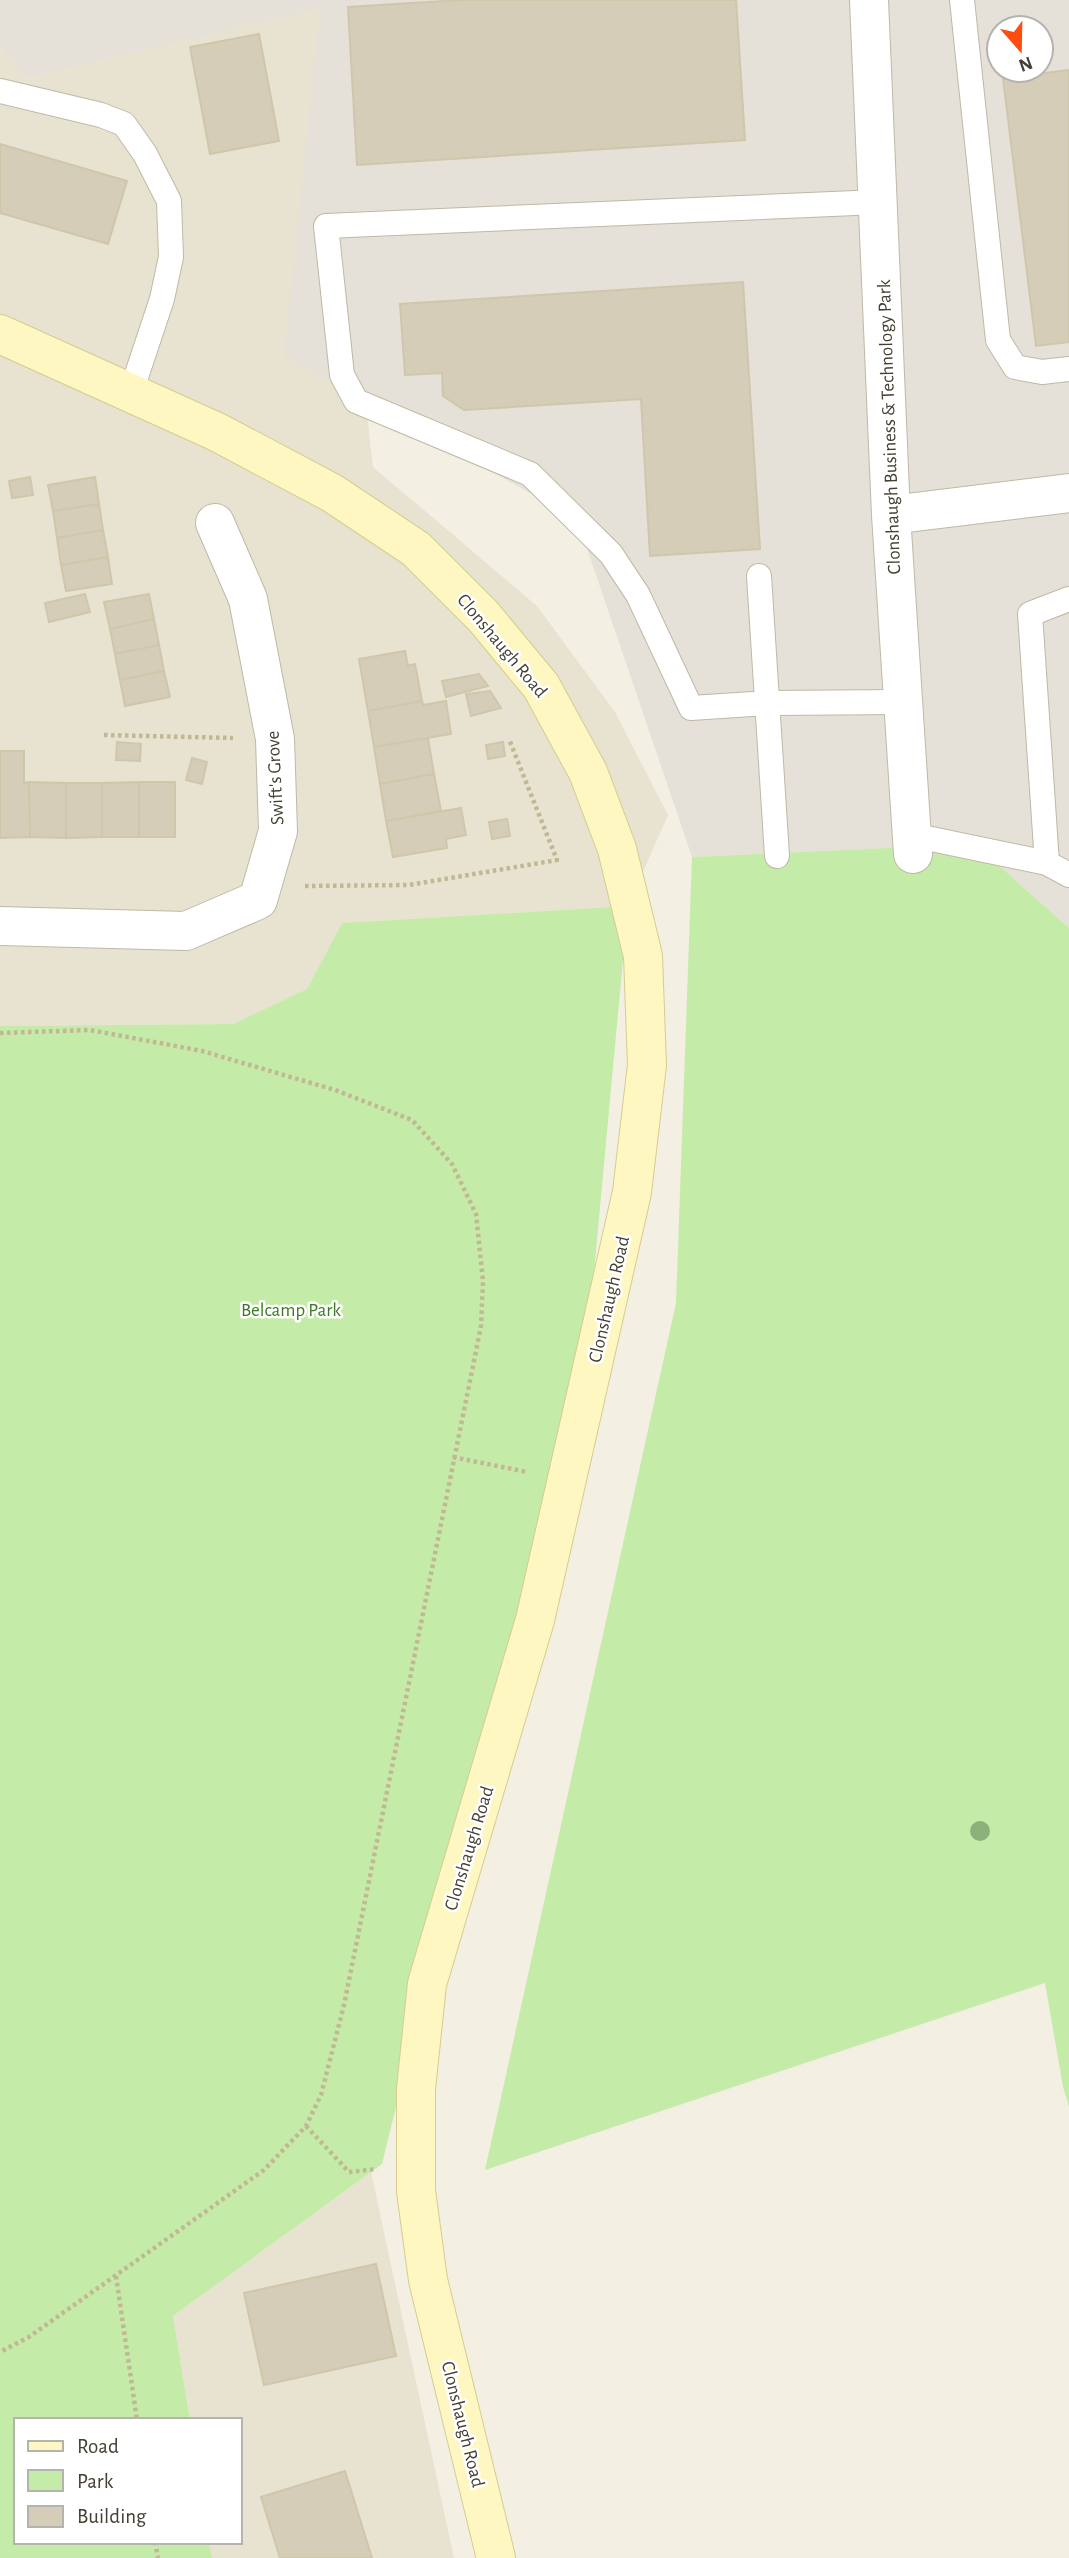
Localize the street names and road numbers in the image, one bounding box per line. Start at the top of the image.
street label: Clonshaugh Business & Technology Park [875,279,904,575]
street label: Clonshaugh Road [453,590,551,702]
street label: Swift's Grove [264,730,287,826]
street label: Clonshaugh Road [586,1234,633,1364]
street label: Clonshaugh Road [441,1784,497,1913]
street label: Clonshaugh Road [438,2359,487,2489]

